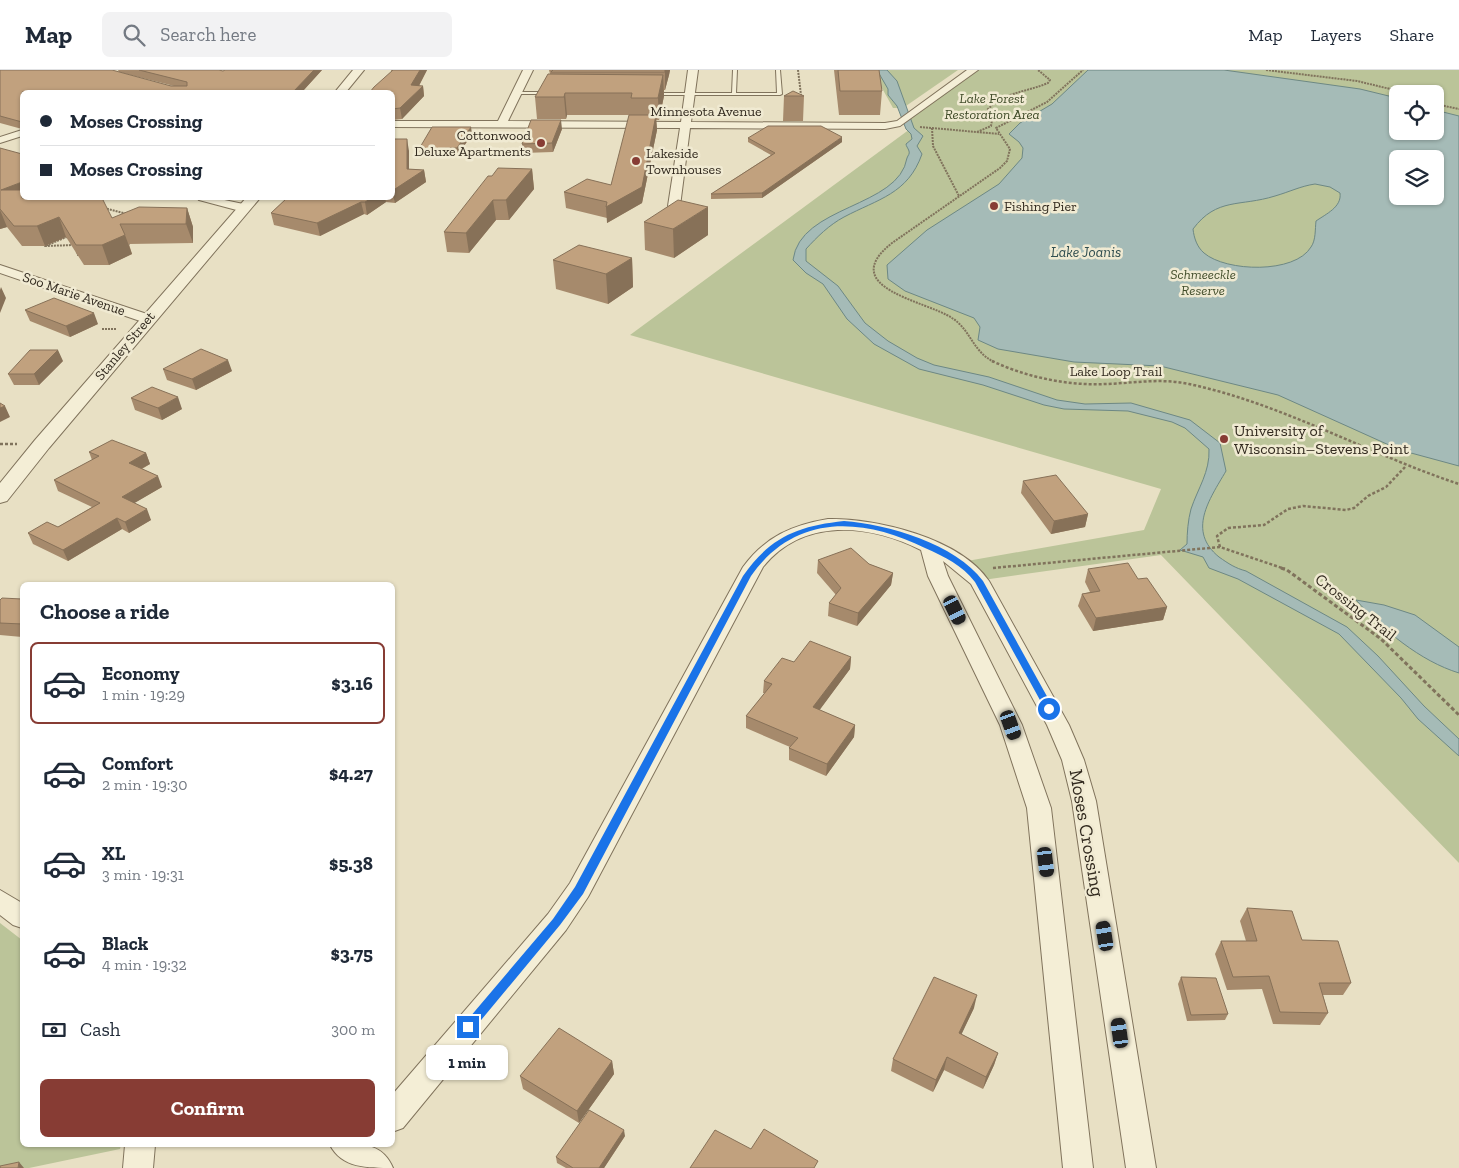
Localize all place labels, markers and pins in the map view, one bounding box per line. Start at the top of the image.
place label: Cottonwood Deluxe Apartments [414,127,531,160]
marker: Cottonwood Deluxe Apartments [535,137,547,149]
place label: Lakeside Townhouses [646,145,721,178]
marker: Lakeside Townhouses [630,155,642,167]
place label: Fishing Pier [1004,198,1077,215]
marker: Fishing Pier [988,200,1000,212]
place label: University of Wisconsin–Stevens Point [1234,421,1409,458]
marker: University of Wisconsin–Stevens Point [1218,433,1230,445]

